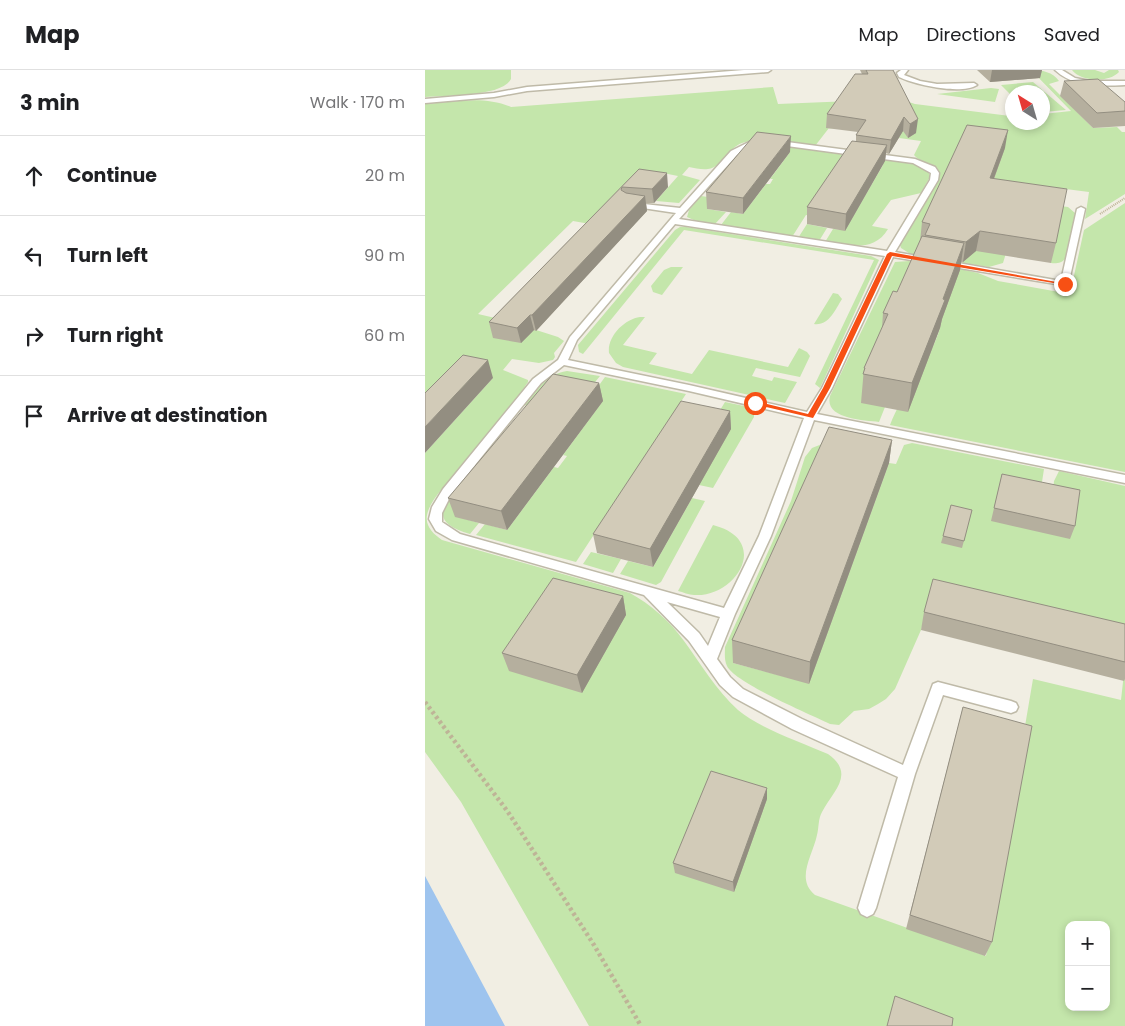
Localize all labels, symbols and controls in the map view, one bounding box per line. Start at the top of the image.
text: Map [25,18,80,51]
text: Map [859,22,898,47]
text: Directions [926,22,1016,47]
text: Saved [1044,22,1100,47]
north arrow [1005,85,1050,130]
text: 3 min [20,88,80,117]
text: Walk · 170 m [310,91,405,114]
icon: ahead [20,162,48,190]
text: Continue [67,162,157,189]
text: 20 m [365,164,405,187]
icon: left [20,242,48,270]
text: Turn left [67,242,148,269]
text: 90 m [364,244,405,267]
route end [1054,273,1077,296]
icon: right [20,322,48,350]
text: Turn right [67,322,163,349]
text: 60 m [364,324,405,347]
route start [744,392,767,415]
icon: arrive [20,402,48,430]
text: Arrive at destination [67,402,268,429]
map controls [1065,921,1110,1011]
button: + [1065,921,1110,966]
button: − [1065,966,1110,1011]

